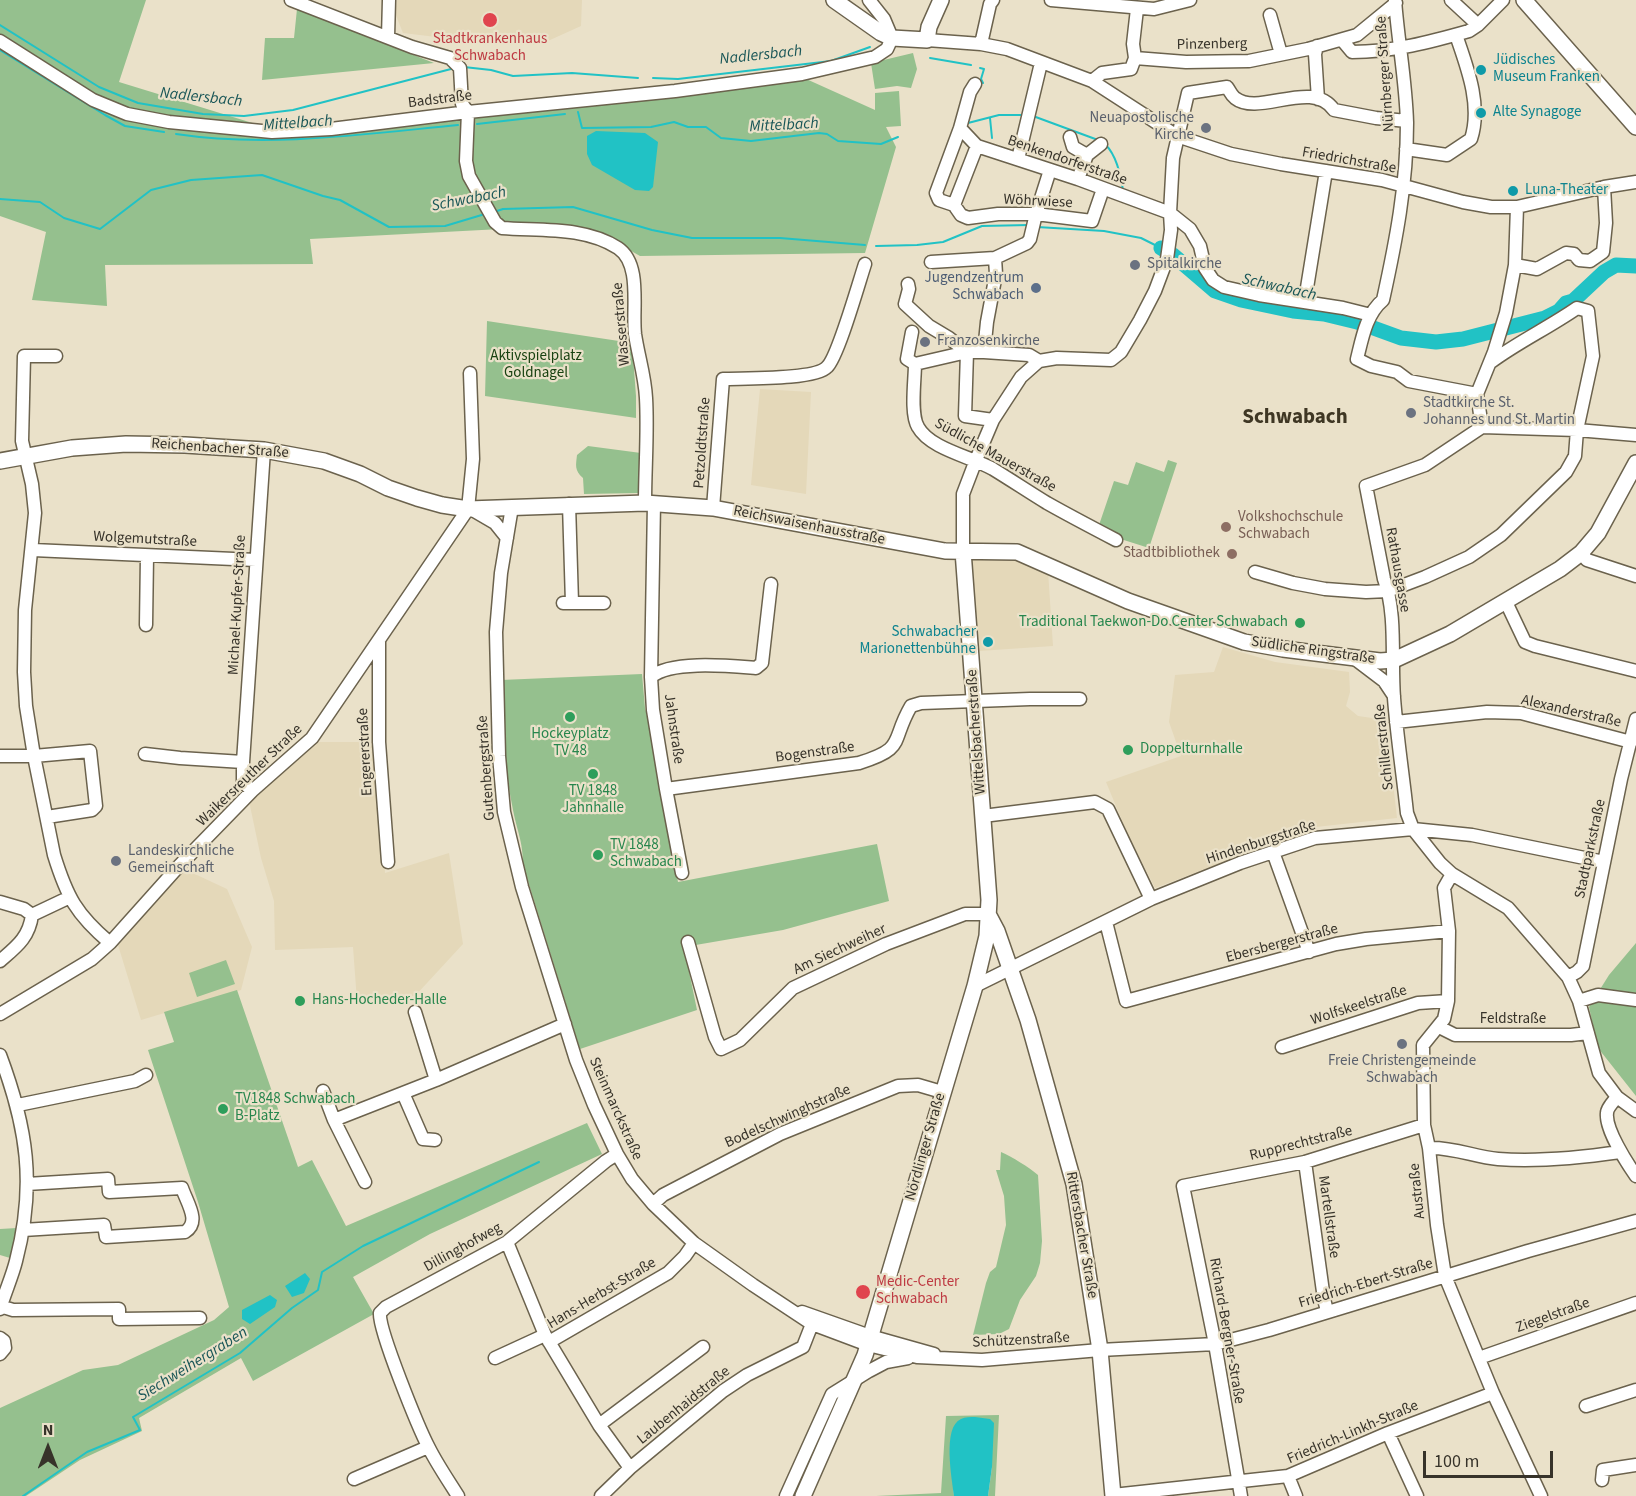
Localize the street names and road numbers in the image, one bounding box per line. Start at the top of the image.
street label: Nürnberger Straße [1373,15,1399,133]
street label: Pinzenberg [1177,35,1247,55]
street label: Badstraße [407,87,473,113]
street label: Benkendorferstraße [1005,132,1129,190]
street label: Friedrichstraße [1301,144,1397,178]
street label: Wöhrwiese [1003,191,1073,213]
street label: Wasserstraße [609,281,635,367]
street label: Petzoldtstraße [691,397,715,489]
street label: Südliche Mauerstraße [931,415,1059,497]
street label: Reichenbacher Straße [151,435,289,463]
street label: Reichswaisenhausstraße [732,502,886,550]
street label: Rathausgasse [1381,526,1413,614]
street label: Wolgemutstraße [93,528,197,552]
street label: Michael-Kupfer-Straße [225,535,251,675]
street label: Südliche Ringstraße [1250,633,1376,669]
street label: Wittelsbacherstraße [964,669,990,795]
street label: Alexanderstraße [1519,692,1623,732]
street label: Jahnstraße [659,693,687,765]
street label: Schillerstraße [1372,703,1398,791]
street label: Engererstraße [355,708,377,796]
street label: Gutenbergstraße [474,715,500,821]
street label: Waikersreuther Straße [194,721,306,831]
street label: Bogenstraße [774,739,856,767]
street label: Stadtparkstraße [1572,798,1610,900]
street label: Hindenburgstraße [1204,817,1318,869]
street label: Ebersbergerstraße [1224,920,1340,968]
street label: Am Siechweiher [791,921,889,979]
street label: Wolfskeelstraße [1309,982,1409,1030]
street label: Feldstraße [1480,1011,1546,1029]
street label: Steinmarckstraße [584,1055,646,1163]
street label: Bodelschwinghstraße [722,1081,854,1153]
street label: Nördlinger Straße [902,1091,950,1203]
street label: Rupprechtstraße [1248,1123,1354,1165]
street label: Austraße [1406,1162,1430,1220]
street label: Rittersbacher Straße [1061,1170,1101,1300]
street label: Martellstraße [1313,1175,1343,1259]
street label: Dillinghofweg [421,1219,505,1277]
street label: Hans-Herbst-Straße [544,1254,660,1334]
street label: Friedrich-Ebert-Straße [1297,1255,1435,1313]
street label: Richard-Bergner-Straße [1204,1257,1248,1405]
street label: Ziegelstraße [1514,1294,1592,1338]
street label: Schützenstraße [972,1329,1070,1353]
street label: Laubenhaidstraße [634,1363,734,1449]
street label: Friedrich-Linkh-Straße [1285,1397,1421,1469]

